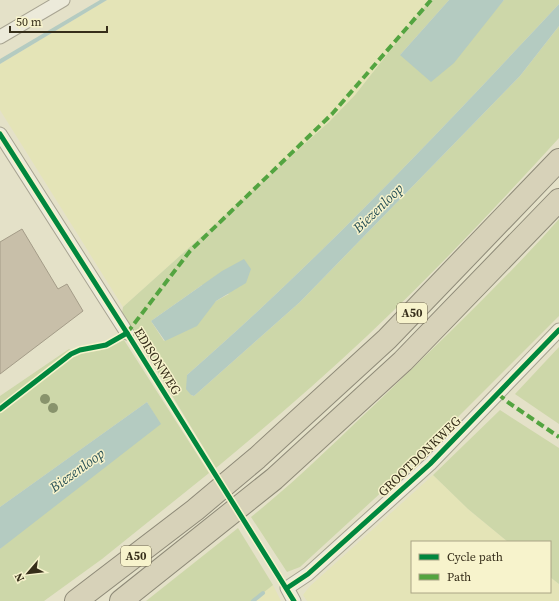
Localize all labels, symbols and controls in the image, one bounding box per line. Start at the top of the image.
scale bar [10,8,107,34]
text: 50 m [16,14,42,30]
water label: Biezenloop [348,179,408,238]
road number: A50 [397,303,427,323]
street label: EDISONWEG [130,325,185,398]
street label: GROOTDONKWEG [374,412,464,500]
water label: Biezenloop [45,443,108,497]
legend [411,541,551,593]
road number: A50 [121,546,151,566]
text: Cycle path [447,549,503,565]
north arrow [8,553,48,593]
text: Path [447,569,471,585]
text: N [11,570,28,585]

